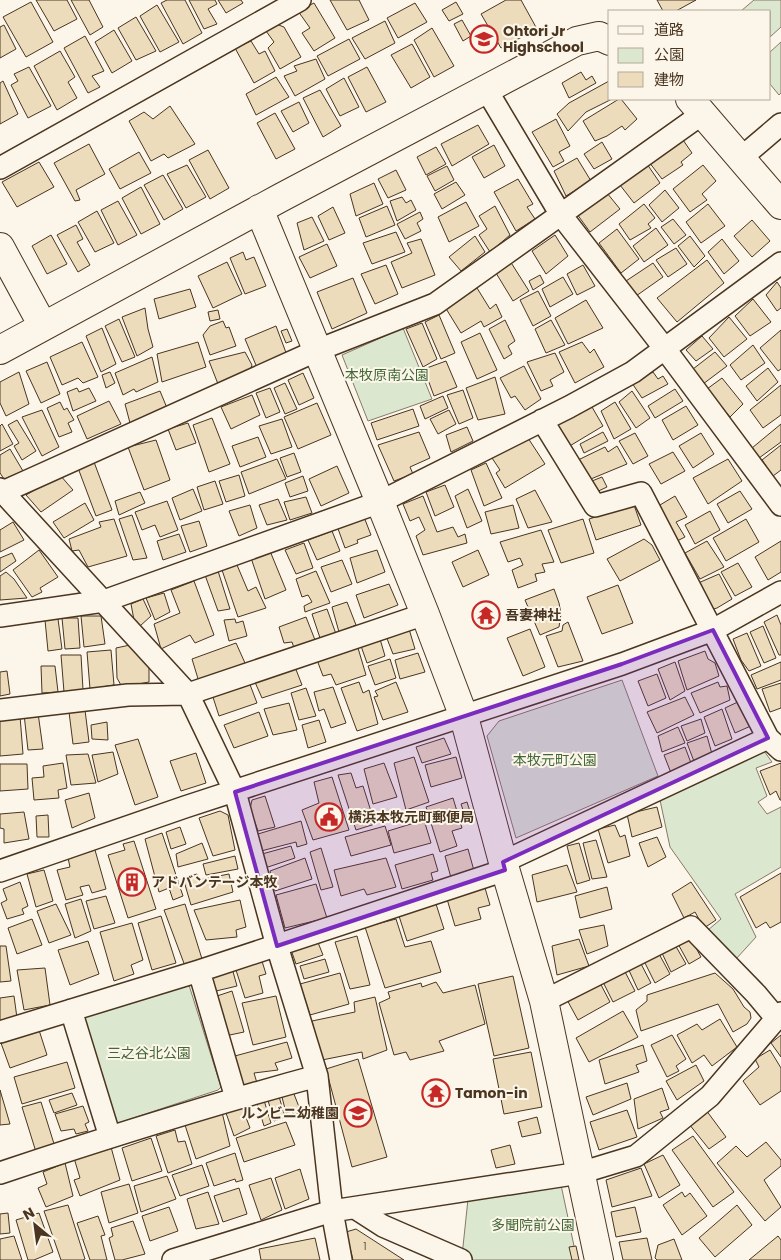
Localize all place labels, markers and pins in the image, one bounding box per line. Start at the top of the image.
place label: Ohtori Jr Highschool [503,21,584,57]
school or university icon: Ohtori Jr Highschool [469,24,499,54]
temple icon: 吾妻神社 [471,600,501,630]
place label: 吾妻神社 [505,605,561,625]
public building icon: 横浜本牧元町郵便局 [314,802,344,832]
place label: 横浜本牧元町郵便局 [348,807,474,827]
building icon: アドバンテージ本牧 [117,867,147,897]
place label: アドバンテージ本牧 [151,872,277,892]
temple icon: Tamon-in [421,1078,451,1108]
place label: Tamon-in [455,1083,528,1103]
school or university icon: ルンビニ幼稚園 [343,1098,373,1128]
place label: ルンビニ幼稚園 [241,1103,339,1123]

